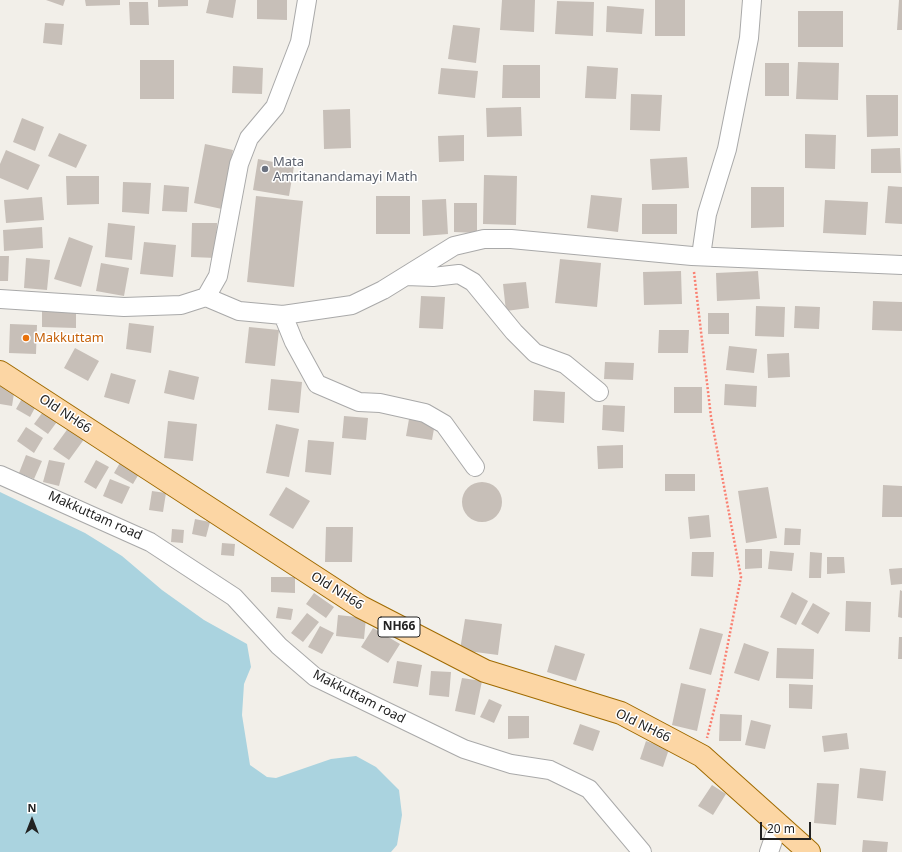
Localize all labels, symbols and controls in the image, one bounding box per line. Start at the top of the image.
place label: Mata Amritanandamayi Math [273,154,417,185]
marker: Mata Amritanandamayi Math [260,164,270,174]
place label: Makkuttam [34,330,104,346]
marker: Makkuttam [21,333,31,343]
street label: Old NH66 [36,391,94,437]
street label: Makkuttam road [45,488,145,544]
street label: Old NH66 [308,569,366,613]
road number: NH66 [378,617,420,637]
street label: Makkuttam road [310,667,408,727]
street label: Old NH66 [613,706,673,746]
north arrow [12,800,52,840]
text: N [28,800,36,815]
scale bar [762,814,813,840]
text: 20 m [767,820,795,837]

